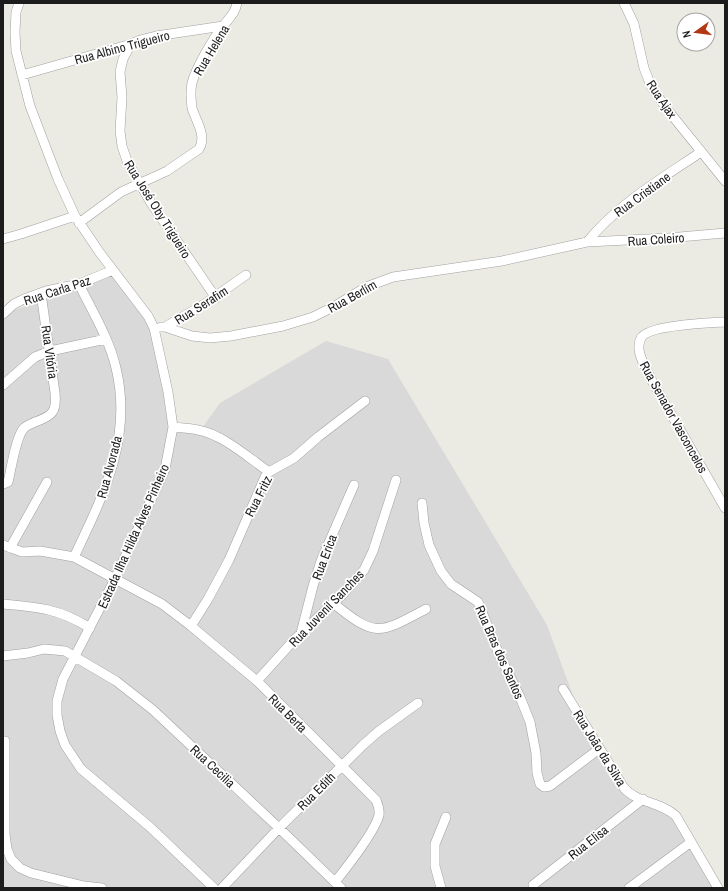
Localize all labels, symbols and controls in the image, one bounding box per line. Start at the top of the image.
north arrow [676,12,716,52]
street label: Rua Helena [190,22,233,79]
street label: Rua Albino Trigueiro [73,27,172,68]
text: N [679,30,694,39]
street label: Rua Ajax [643,77,681,122]
street label: Rua José Oby Trigueiro [120,157,195,262]
street label: Rua Cristiane [611,168,674,221]
street label: Rua Coleiro [627,229,685,250]
street label: Rua Carla Paz [22,272,93,309]
street label: Rua Berlím [325,276,380,317]
street label: Rua Serafim [171,282,231,328]
street label: Rua Vitória [37,324,62,380]
street label: Rua Senador Vasconcelos [636,358,711,476]
street label: Rua Alvorada [93,434,126,500]
street label: Estrada Ilha Hilda Alves Pinheiro [94,461,173,611]
street label: Rua Fritz [241,473,276,520]
street label: Rua Erica [308,532,341,582]
street label: Rua Juvenil Sanches [285,566,367,650]
street label: Rua Bras dos Santos [471,603,528,702]
street label: Rua Berta [265,690,311,736]
street label: Rua João da Silva [569,707,630,790]
street label: Rua Cecilia [186,741,239,792]
street label: Rua Edith [294,769,339,814]
street label: Rua Elisa [565,821,612,863]

